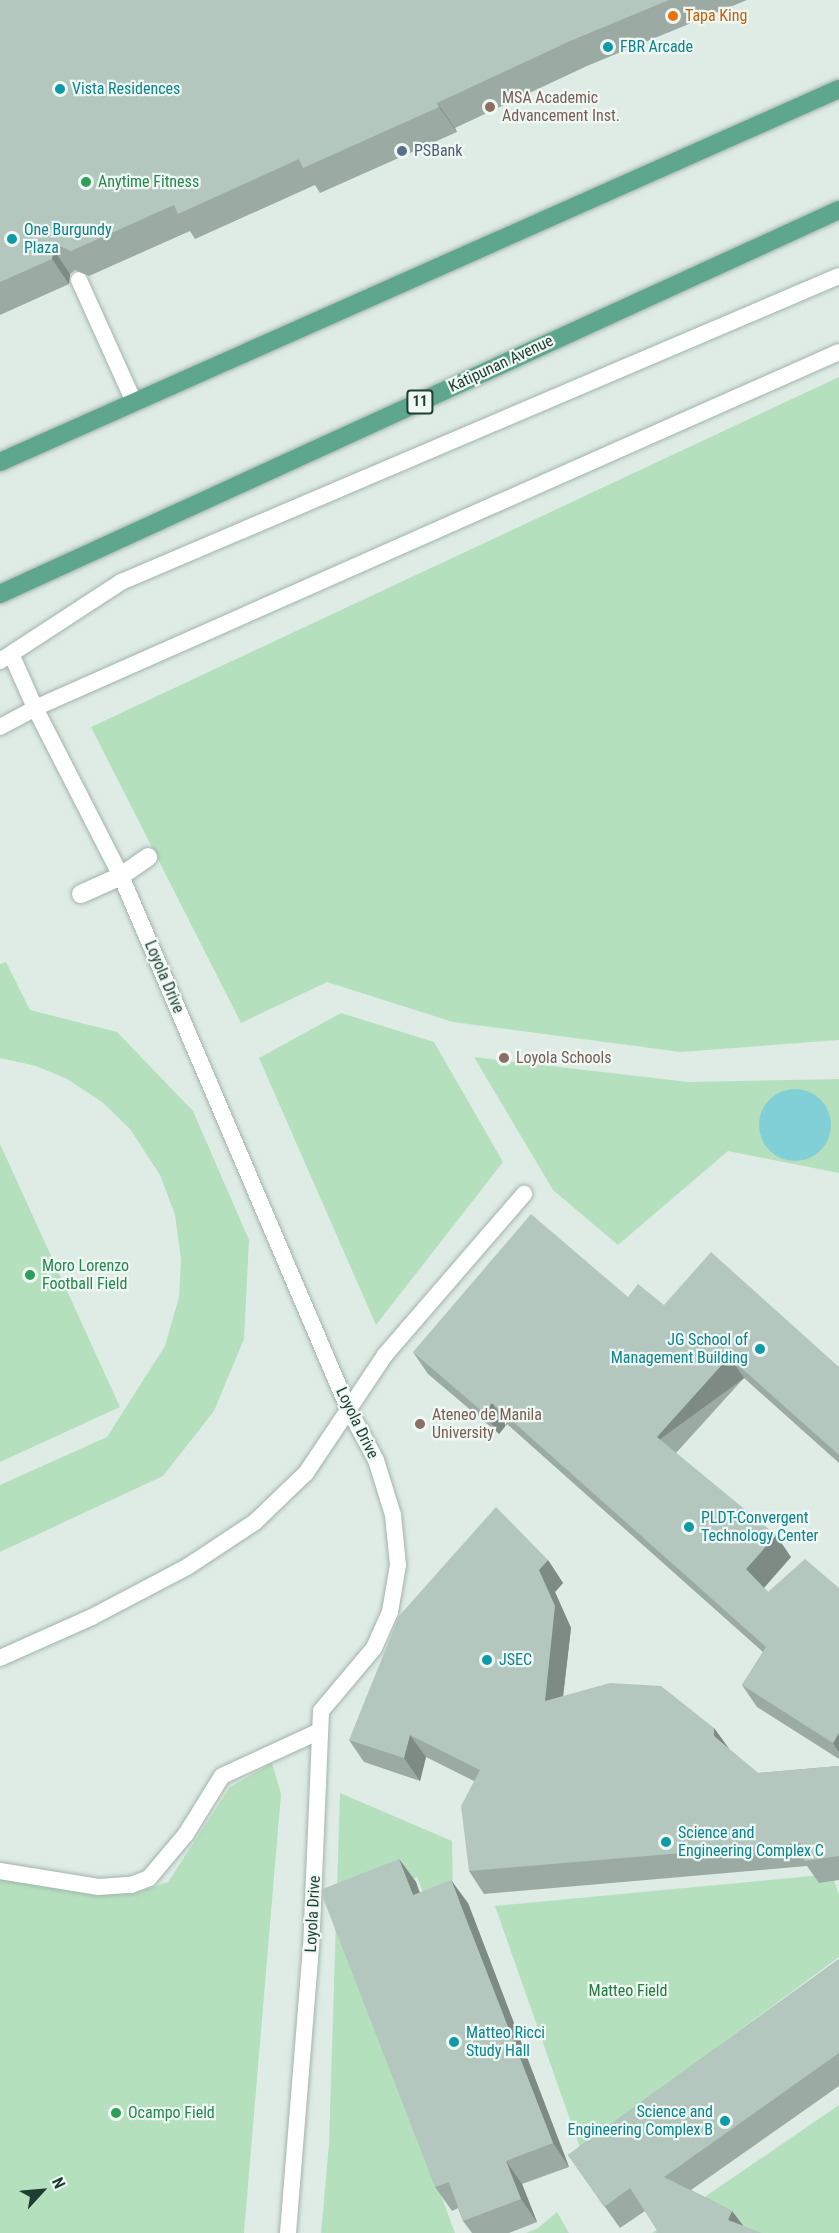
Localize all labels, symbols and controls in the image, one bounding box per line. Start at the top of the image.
place label: Tapa King [685,6,747,26]
marker: Tapa King [666,9,680,23]
place label: FBR Arcade [620,37,693,57]
marker: FBR Arcade [601,40,615,54]
place label: Vista Residences [72,79,180,99]
marker: Vista Residences [53,82,67,96]
place label: MSA Academic Advancement Inst. [502,88,620,126]
marker: MSA Academic Advancement Inst. [483,100,497,114]
place label: PSBank [414,141,463,161]
marker: PSBank [395,144,409,158]
place label: Anytime Fitness [98,172,199,192]
marker: Anytime Fitness [79,175,93,189]
place label: One Burgundy Plaza [24,220,112,258]
marker: One Burgundy Plaza [5,232,19,246]
street label: Katipunan Avenue [446,331,556,397]
road number: 11 [405,390,435,414]
street label: Loyola Drive [140,938,188,1016]
place label: Loyola Schools [516,1048,612,1068]
marker: Loyola Schools [497,1051,511,1065]
place label: Moro Lorenzo Football Field [42,1256,129,1294]
marker: Moro Lorenzo Football Field [23,1268,37,1282]
place label: JG School of Management Building [611,1330,748,1368]
marker: JG School of Management Building [753,1342,767,1356]
street label: Loyola Drive [331,1384,383,1462]
place label: Ateneo de Manila University [432,1405,542,1443]
marker: Ateneo de Manila University [413,1417,427,1431]
place label: PLDT-Convergent Technology Center [701,1508,818,1546]
marker: PLDT-Convergent Technology Center [682,1520,696,1534]
place label: JSEC [499,1650,532,1670]
marker: JSEC [480,1653,494,1667]
place label: Science and Engineering Complex C [678,1823,824,1861]
marker: Science and Engineering Complex C [659,1835,673,1849]
street label: Loyola Drive [301,1875,325,1953]
park label: Matteo Field [589,1981,667,2001]
place label: Matteo Ricci Study Hall [466,2023,545,2061]
marker: Matteo Ricci Study Hall [447,2035,461,2049]
place label: Science and Engineering Complex B [567,2102,713,2140]
place label: Ocampo Field [128,2103,215,2123]
marker: Ocampo Field [109,2106,123,2120]
marker: Science and Engineering Complex B [718,2114,732,2128]
north arrow [12,2161,72,2221]
text: N [48,2174,69,2191]

